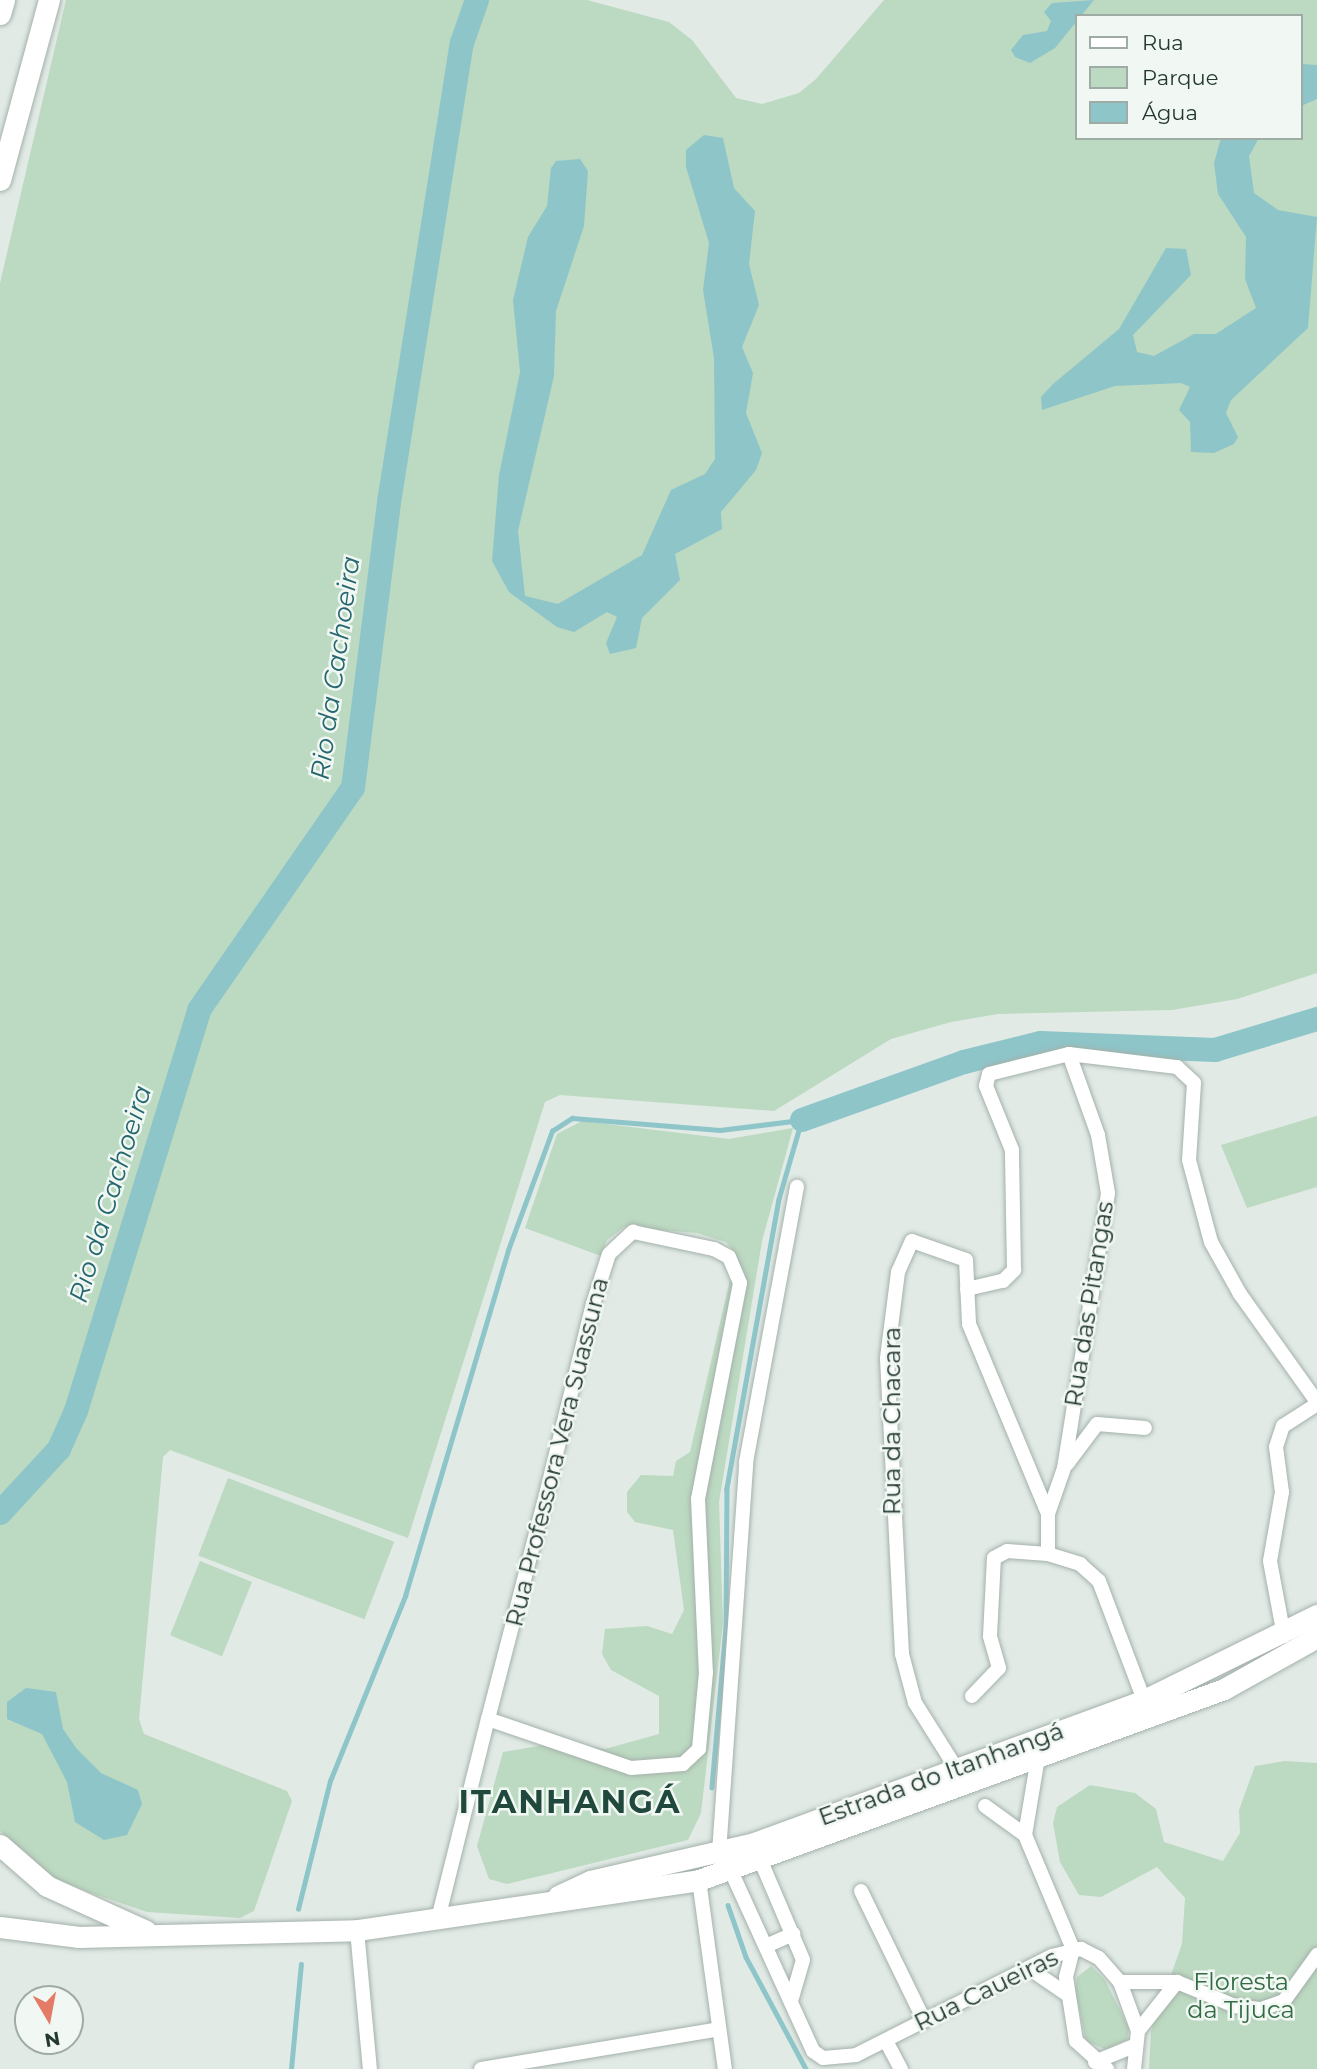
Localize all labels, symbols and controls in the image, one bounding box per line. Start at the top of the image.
legend [1076,14,1303,140]
text: Rua [1142,30,1184,55]
text: Parque [1142,65,1218,90]
text: Água [1142,100,1198,125]
water label: Rio da Cachoeira [305,554,367,782]
water label: Rio da Cachoeira [63,1082,159,1306]
street label: Rua das Pitangas [1059,1199,1119,1409]
street label: Rua Professora Vera Suassuna [500,1274,614,1630]
street label: Rua da Chacara [878,1327,906,1515]
street label: Estrada do Itanhangá [815,1716,1067,1832]
district label: ITANHANGÁ [460,1783,680,1821]
street label: Rua Caueiras [909,1943,1063,2037]
park label: Floresta da Tijuca [1187,1968,1295,2024]
north arrow [14,1985,84,2055]
text: N [43,2027,62,2052]

